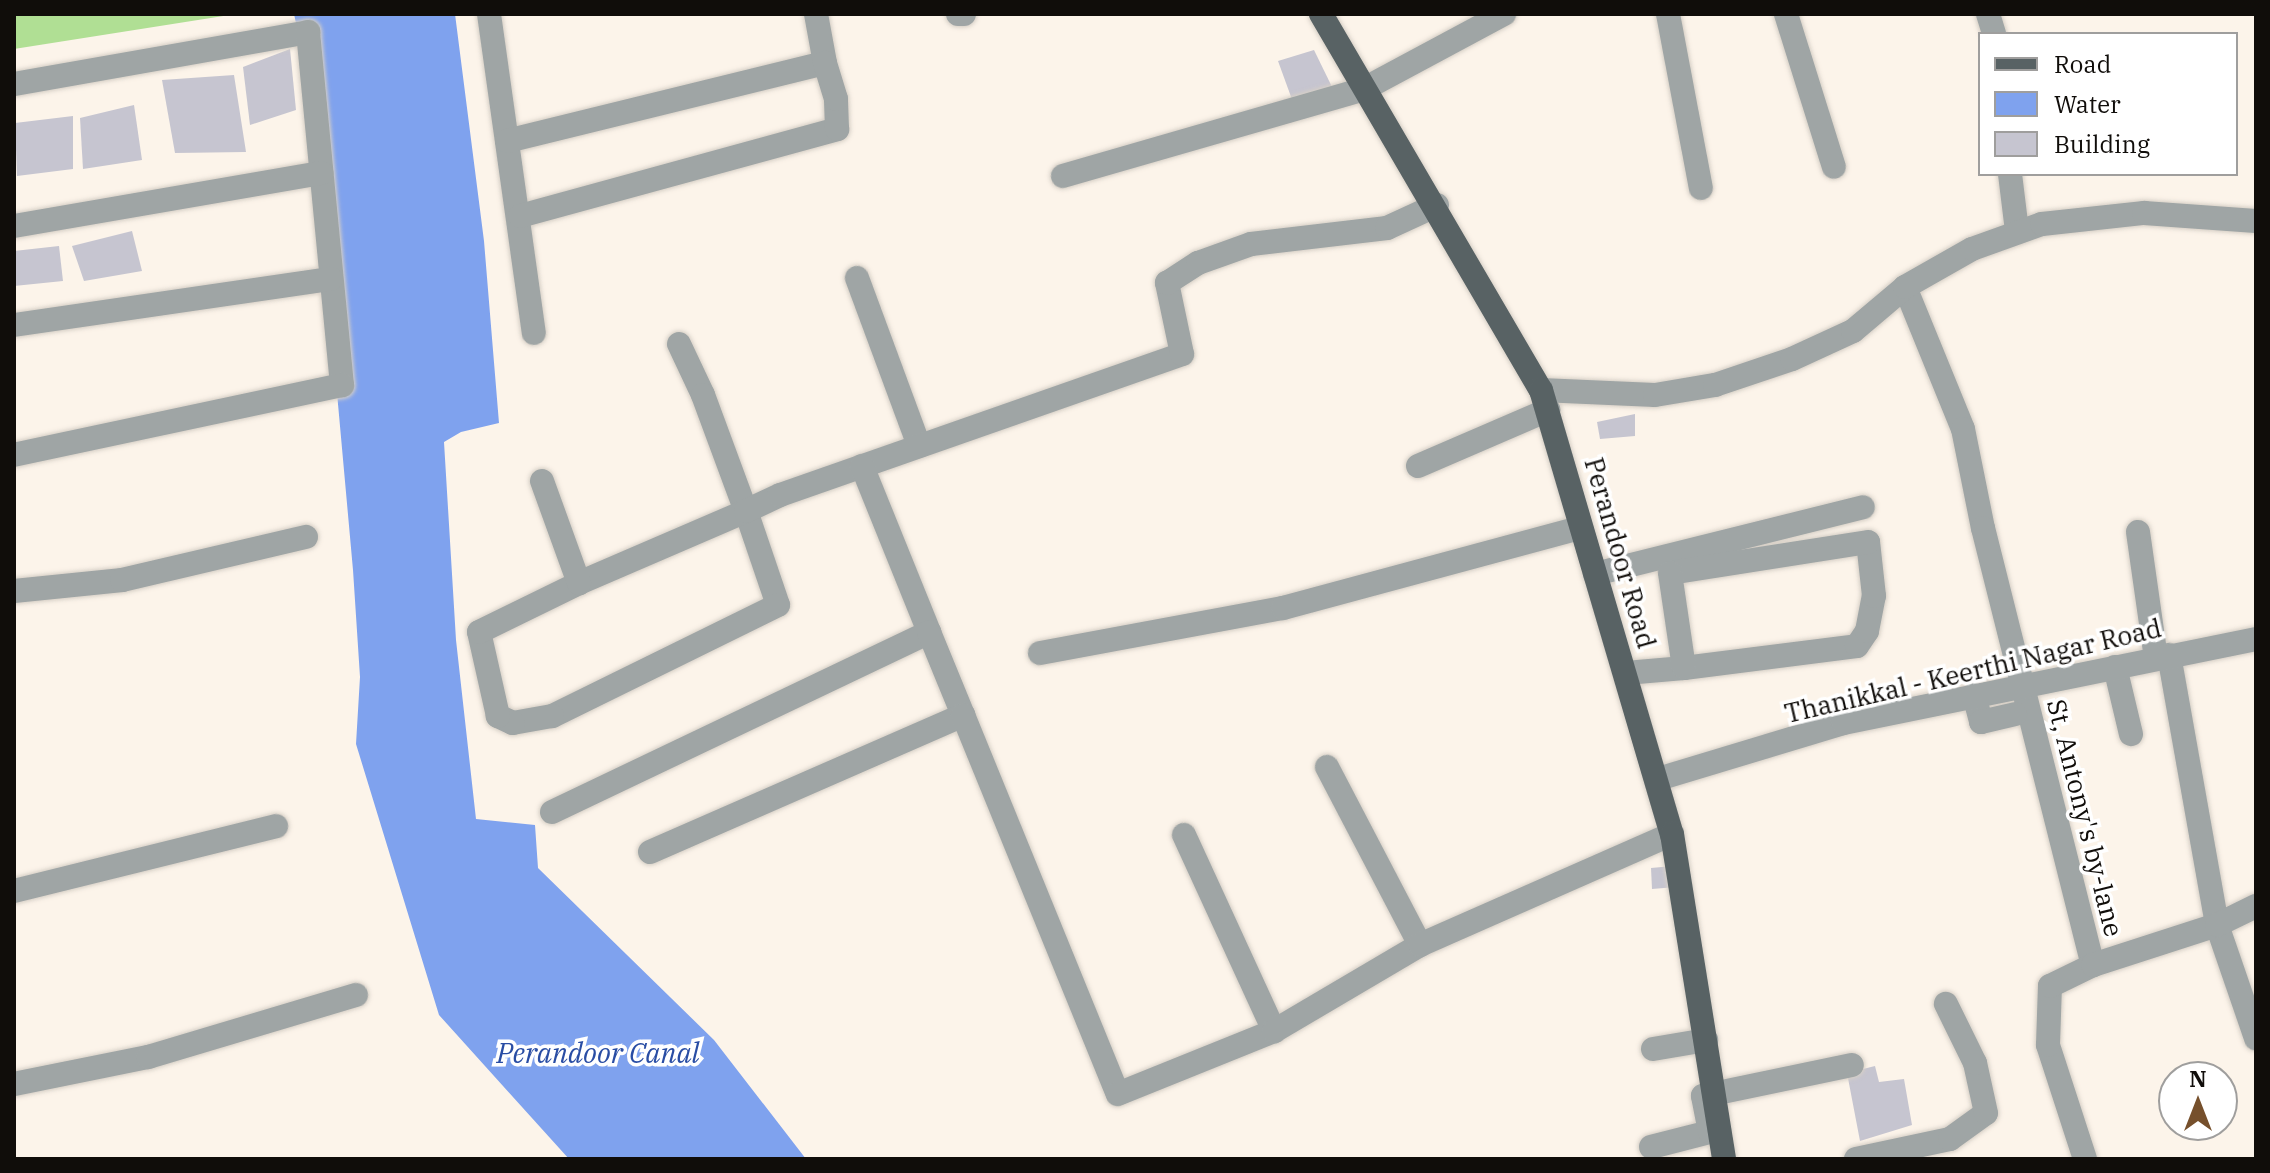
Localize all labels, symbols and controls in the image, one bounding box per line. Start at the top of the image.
legend [1978,32,2238,176]
text: Road [2054,48,2111,80]
text: Water [2054,88,2121,120]
text: Building [2054,128,2150,160]
street label: Perandoor Road [1578,454,1662,652]
street label: Thanikkal - Keerthi Nagar Road [1782,612,2164,730]
street label: St, Antony's by-lane [2040,696,2130,940]
water label: Perandoor Canal [497,1036,699,1070]
north arrow [2158,1061,2238,1141]
text: N [2189,1064,2207,1093]

